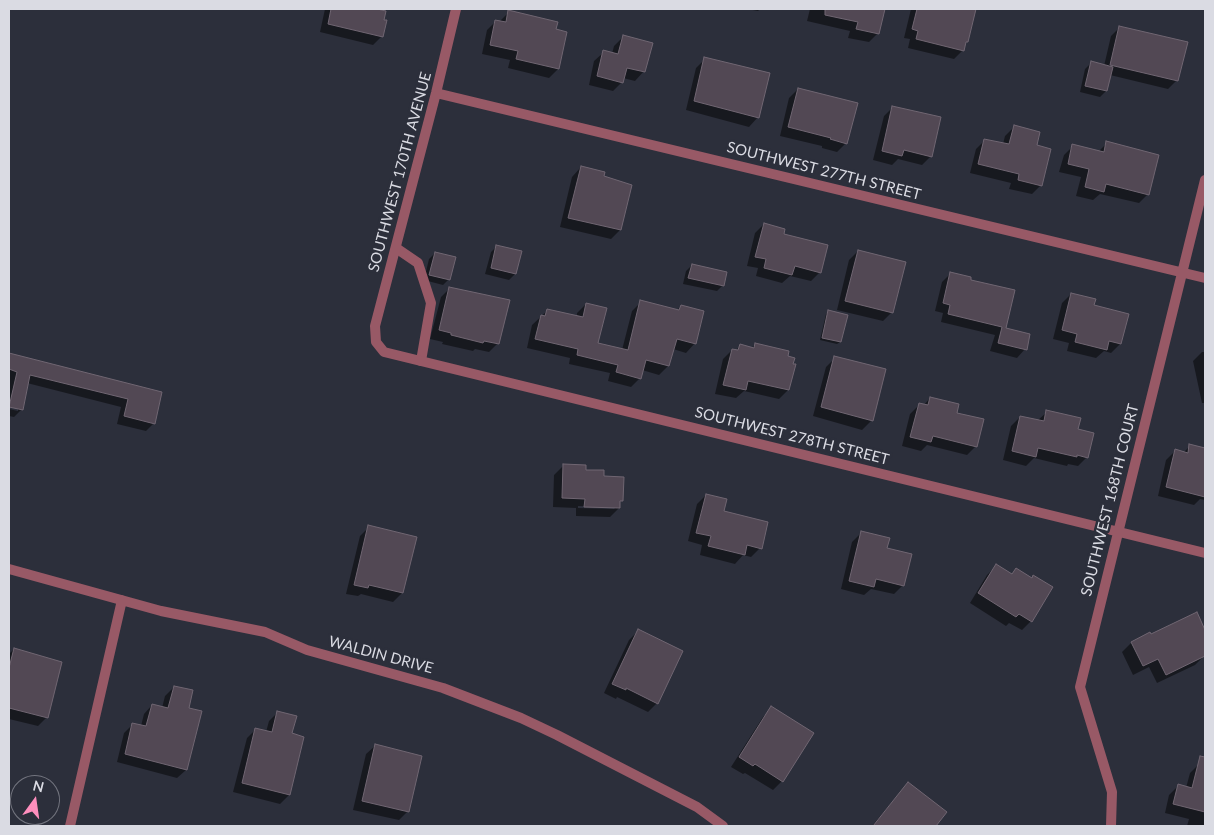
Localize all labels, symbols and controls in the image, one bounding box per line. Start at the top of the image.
street label: SOUTHWEST 170TH AVENUE [365,70,435,274]
street label: SOUTHWEST 277TH STREET [725,138,923,204]
street label: SOUTHWEST 168TH COURT [1077,402,1143,598]
street label: SOUTHWEST 278TH STREET [693,403,891,469]
street label: WALDIN DRIVE [327,632,435,678]
north arrow [10,775,60,825]
text: N [31,776,46,795]

